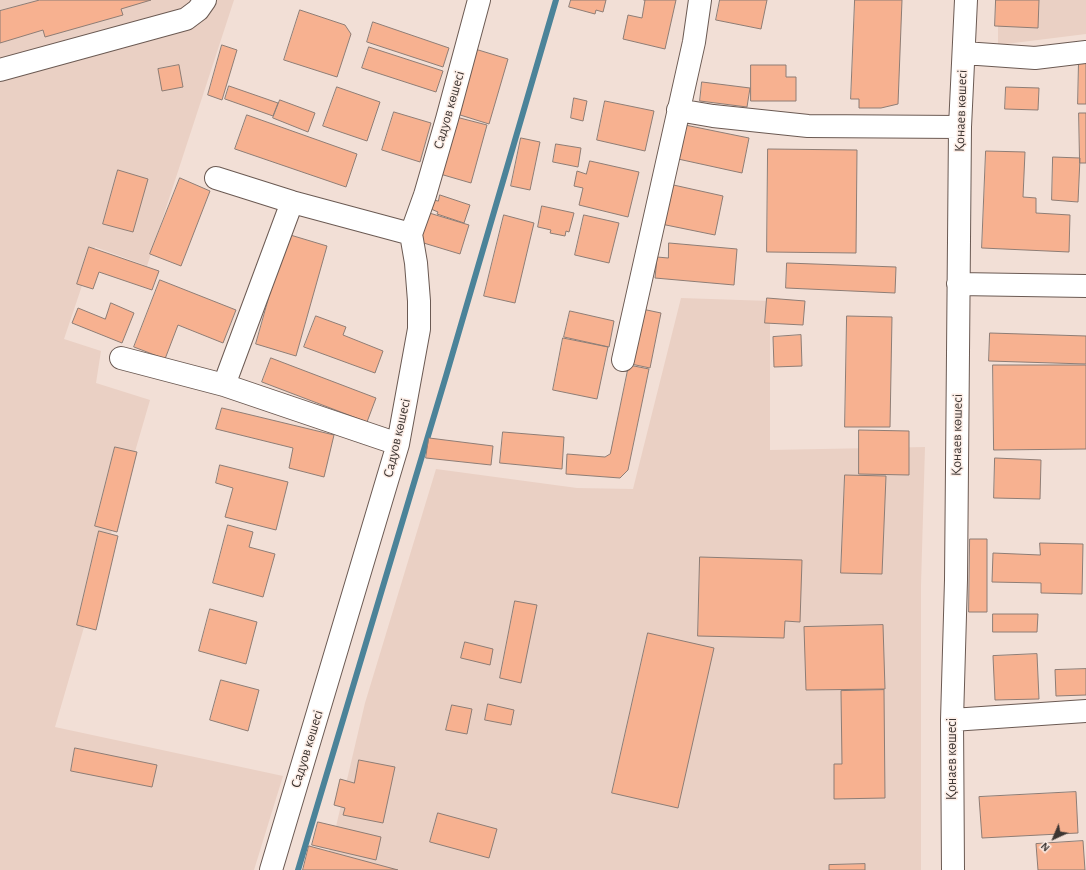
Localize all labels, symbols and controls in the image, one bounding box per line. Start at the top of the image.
street label: Садуов көшесі [430,69,468,151]
street label: Қонаев көшесі [951,70,971,152]
street label: Қонаев көшесі [948,394,966,476]
street label: Садуов көшесі [380,397,414,479]
street label: Садуов көшесі [287,708,327,790]
street label: Қонаев көшесі [944,718,960,800]
north arrow [1034,818,1074,858]
text: N [1039,840,1052,854]

